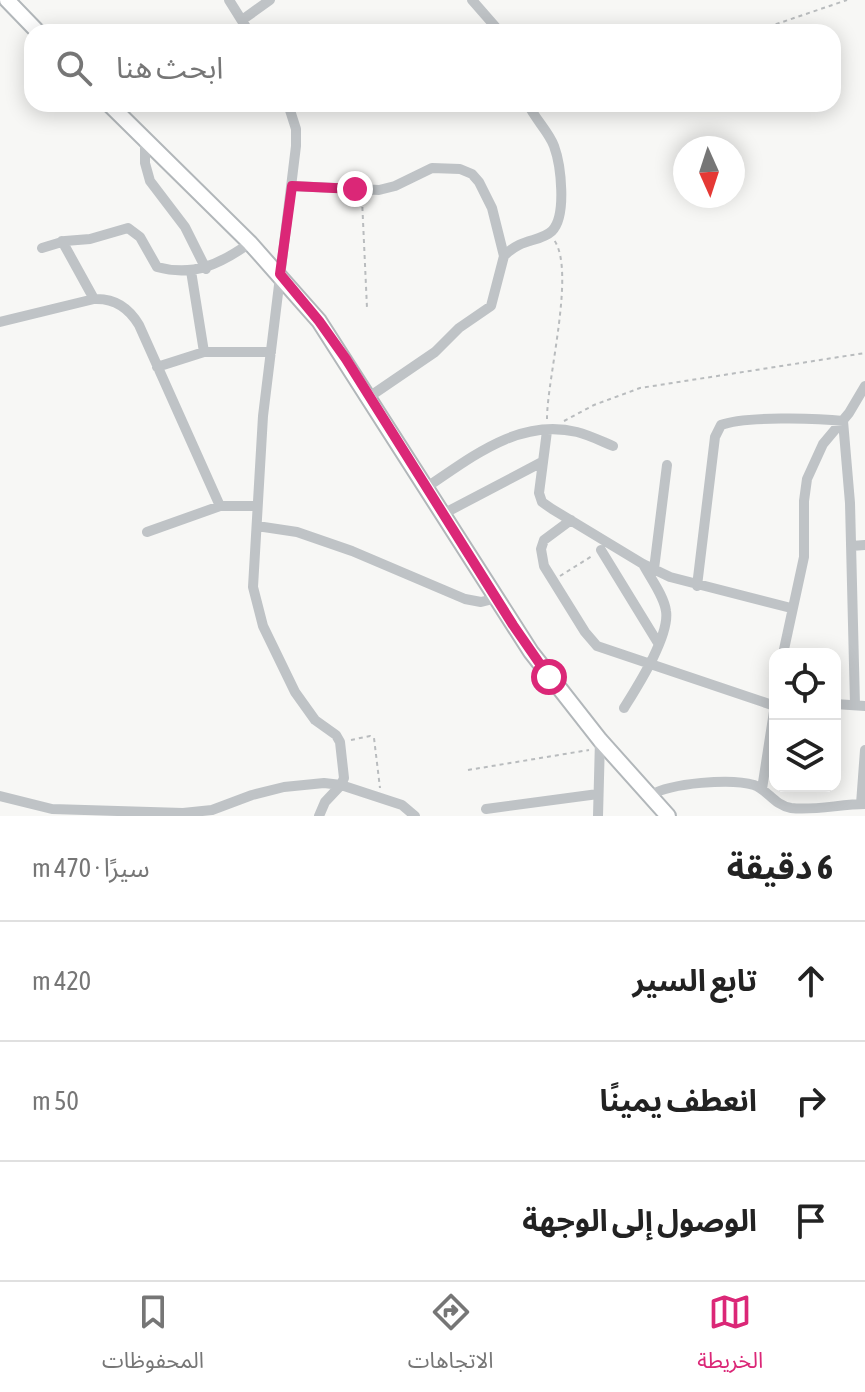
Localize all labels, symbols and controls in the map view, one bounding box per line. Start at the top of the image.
search box [24,24,841,112]
icon: search [52,46,96,90]
text: ابحث هنا [116,50,223,84]
north arrow [673,136,745,208]
route end [337,171,373,207]
map controls [769,648,841,792]
button: locate [769,648,841,720]
route start [531,659,567,695]
button: layers [769,720,841,792]
text: 6 دقيقة [727,847,833,886]
text: سيرًا · 470 m [32,853,150,883]
icon: ahead [789,959,833,1003]
text: تابع السير [633,963,757,997]
text: 420 m [32,966,91,996]
icon: right [789,1079,833,1123]
text: انعطف يمينًا [600,1083,757,1117]
text: 50 m [32,1086,79,1116]
icon: arrive [789,1199,833,1243]
text: الوصول إلى الوجهة [522,1203,757,1237]
tab: المحفوظات [102,1290,204,1384]
tab: الاتجاهات [408,1290,494,1384]
tab: الخريطة [697,1290,763,1384]

